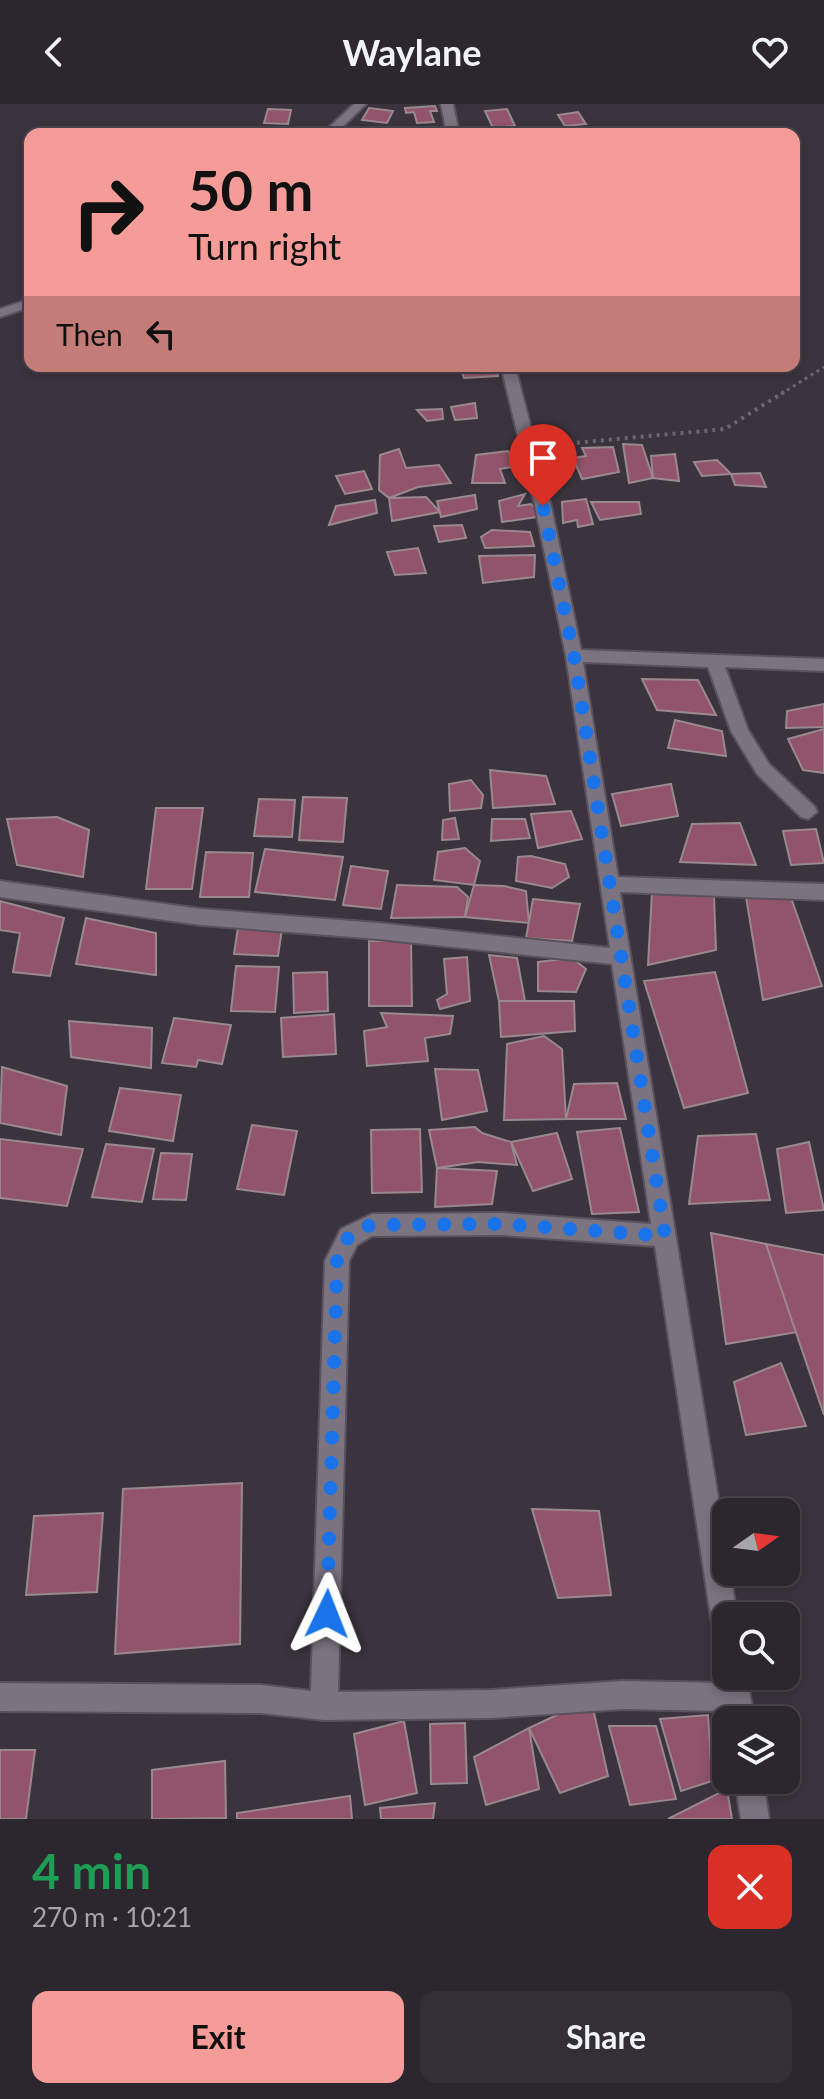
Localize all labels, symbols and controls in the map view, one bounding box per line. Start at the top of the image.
icon: back [32,30,76,74]
text: Waylane [342,30,482,74]
icon: heart [748,30,792,74]
text: 50 m [188,156,313,223]
icon: right [56,160,160,264]
text: Turn right [188,224,341,268]
icon: left [139,312,183,356]
text: Then [56,316,123,352]
pin [509,424,577,506]
icon: arrive [521,436,565,480]
north arrow [712,1498,800,1586]
map controls [712,1498,800,1794]
position arrow [285,1572,369,1656]
button: search [712,1602,800,1690]
button: layers [712,1706,800,1794]
text: 4 min [32,1842,151,1899]
button: close [708,1845,792,1929]
text: 270 m · 10:21 [32,1901,192,1933]
button: Exit [32,1991,404,2083]
button: Share [420,1991,792,2083]

